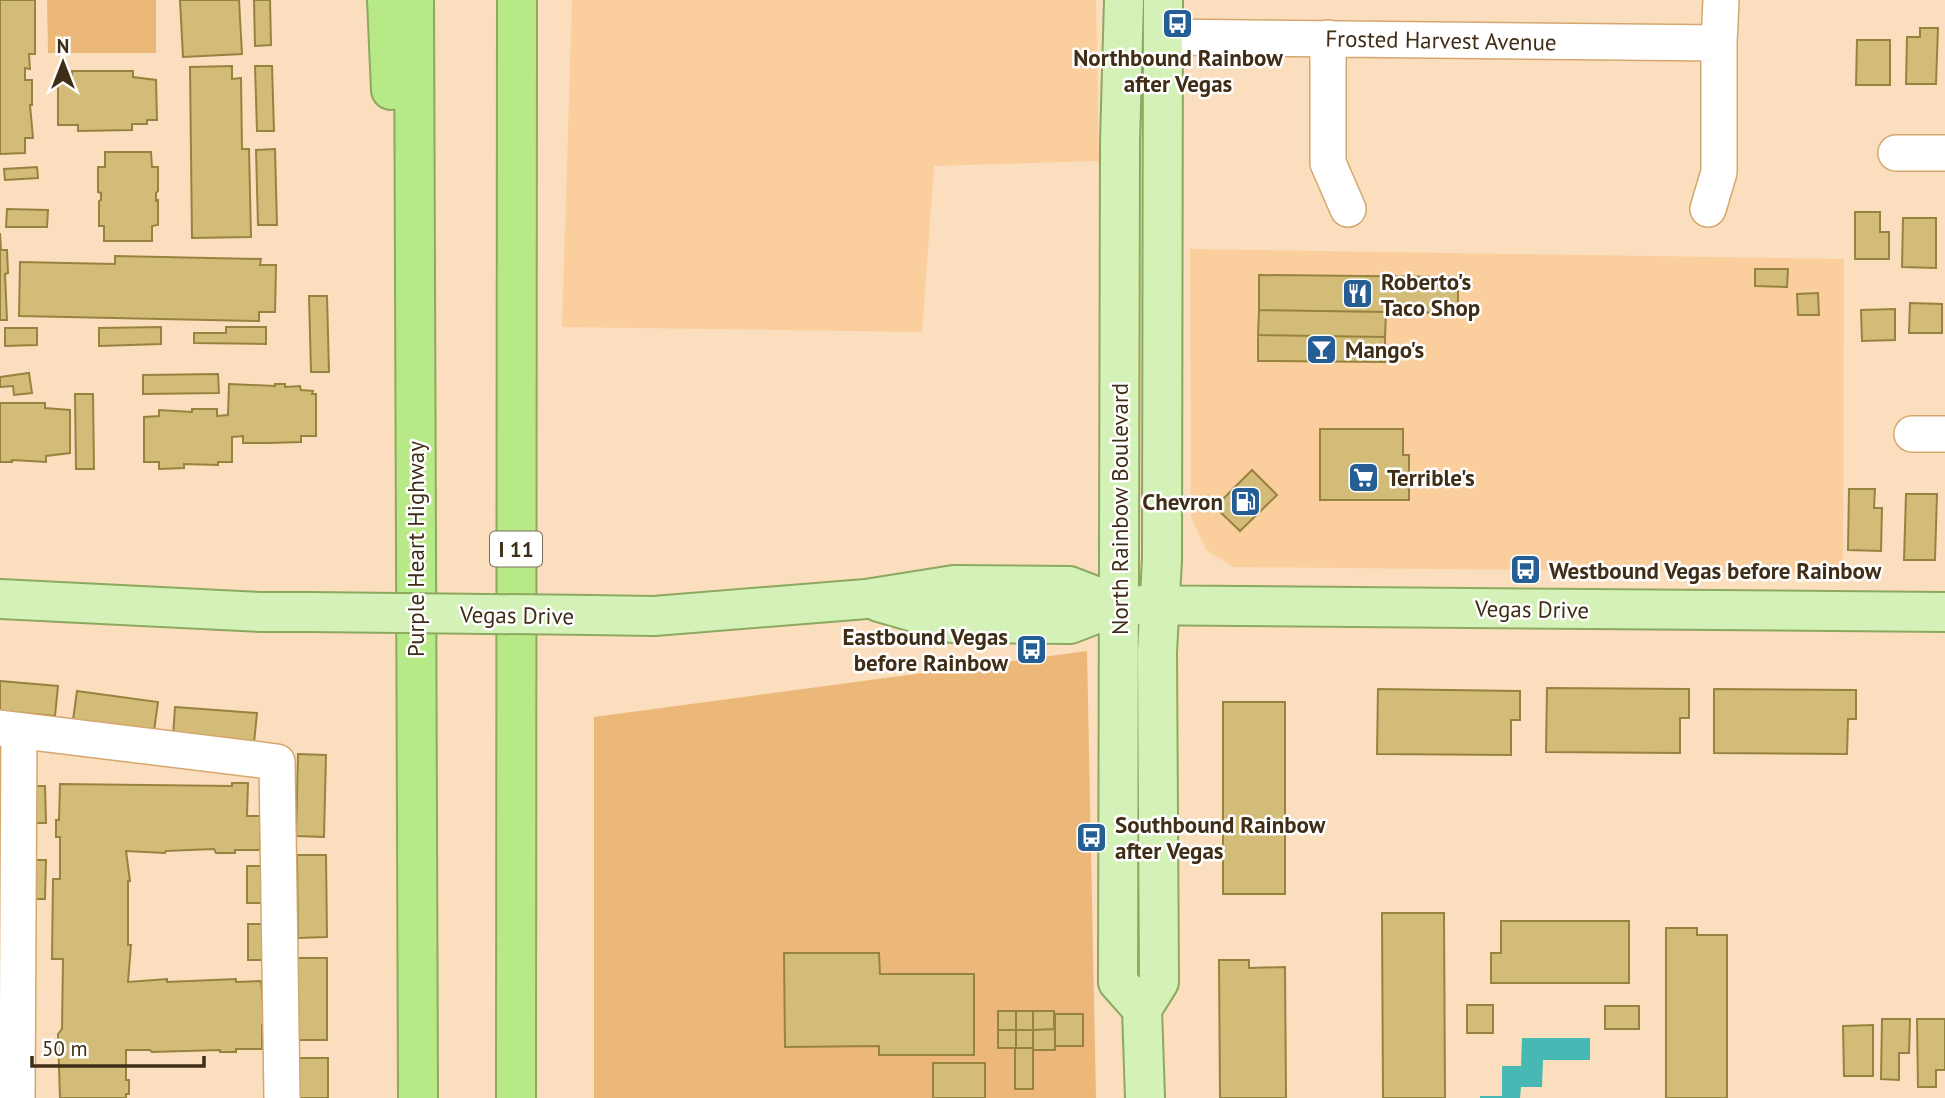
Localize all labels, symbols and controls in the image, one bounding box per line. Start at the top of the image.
bus stop icon: Northbound Rainbow after Vegas [1161,6,1195,40]
street label: Frosted Harvest Avenue [1325,23,1557,57]
north arrow [28,28,98,98]
text: N [57,34,69,58]
place label: Northbound Rainbow after Vegas [1073,43,1283,98]
place label: Roberto's Taco Shop [1381,267,1480,322]
restaurant icon: Roberto's Taco Shop [1341,277,1375,311]
bar icon: Mango's [1305,332,1339,366]
place label: Mango's [1345,335,1424,364]
street label: North Rainbow Boulevard [1105,383,1134,635]
street label: Purple Heart Highway [401,441,430,657]
supermarket icon: Terrible's [1347,460,1381,494]
place label: Terrible's [1387,463,1475,492]
fuel station icon: Chevron [1229,484,1263,518]
place label: Chevron [1142,487,1223,516]
road number: I 11 [490,532,542,566]
bus stop icon: Westbound Vegas before Rainbow [1509,553,1543,587]
place label: Westbound Vegas before Rainbow [1549,556,1882,585]
street label: Vegas Drive [1474,593,1589,624]
street label: Vegas Drive [459,599,574,630]
place label: Eastbound Vegas before Rainbow [843,622,1008,677]
bus stop icon: Eastbound Vegas before Rainbow [1014,632,1048,666]
place label: Southbound Rainbow after Vegas [1115,810,1326,865]
bus stop icon: Southbound Rainbow after Vegas [1075,820,1109,854]
scale bar [32,1024,203,1068]
text: 50 m [42,1035,88,1062]

